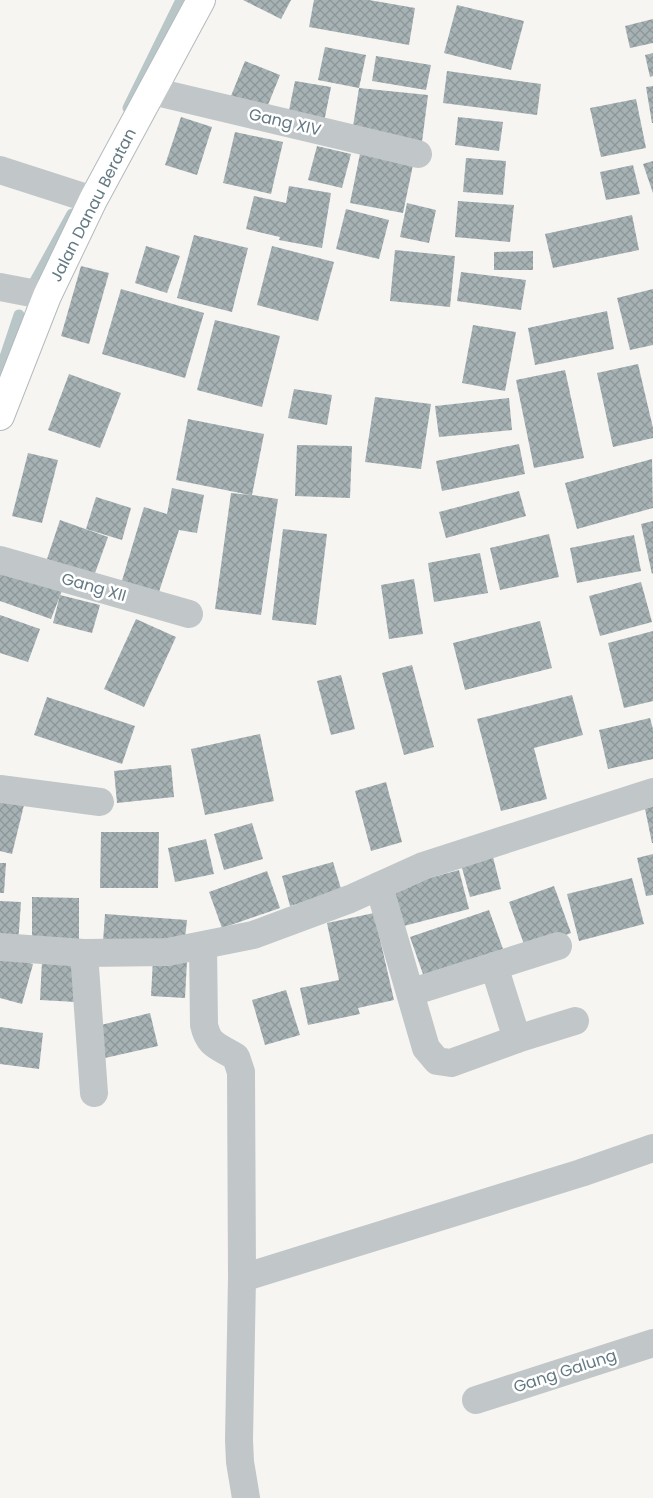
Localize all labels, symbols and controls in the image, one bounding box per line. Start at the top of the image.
street label: Gang XIV [247,103,323,141]
street label: Jalan Danau Beratan [44,124,142,286]
street label: Gang XII [59,567,129,607]
street label: Gang Galung [511,1344,619,1398]

